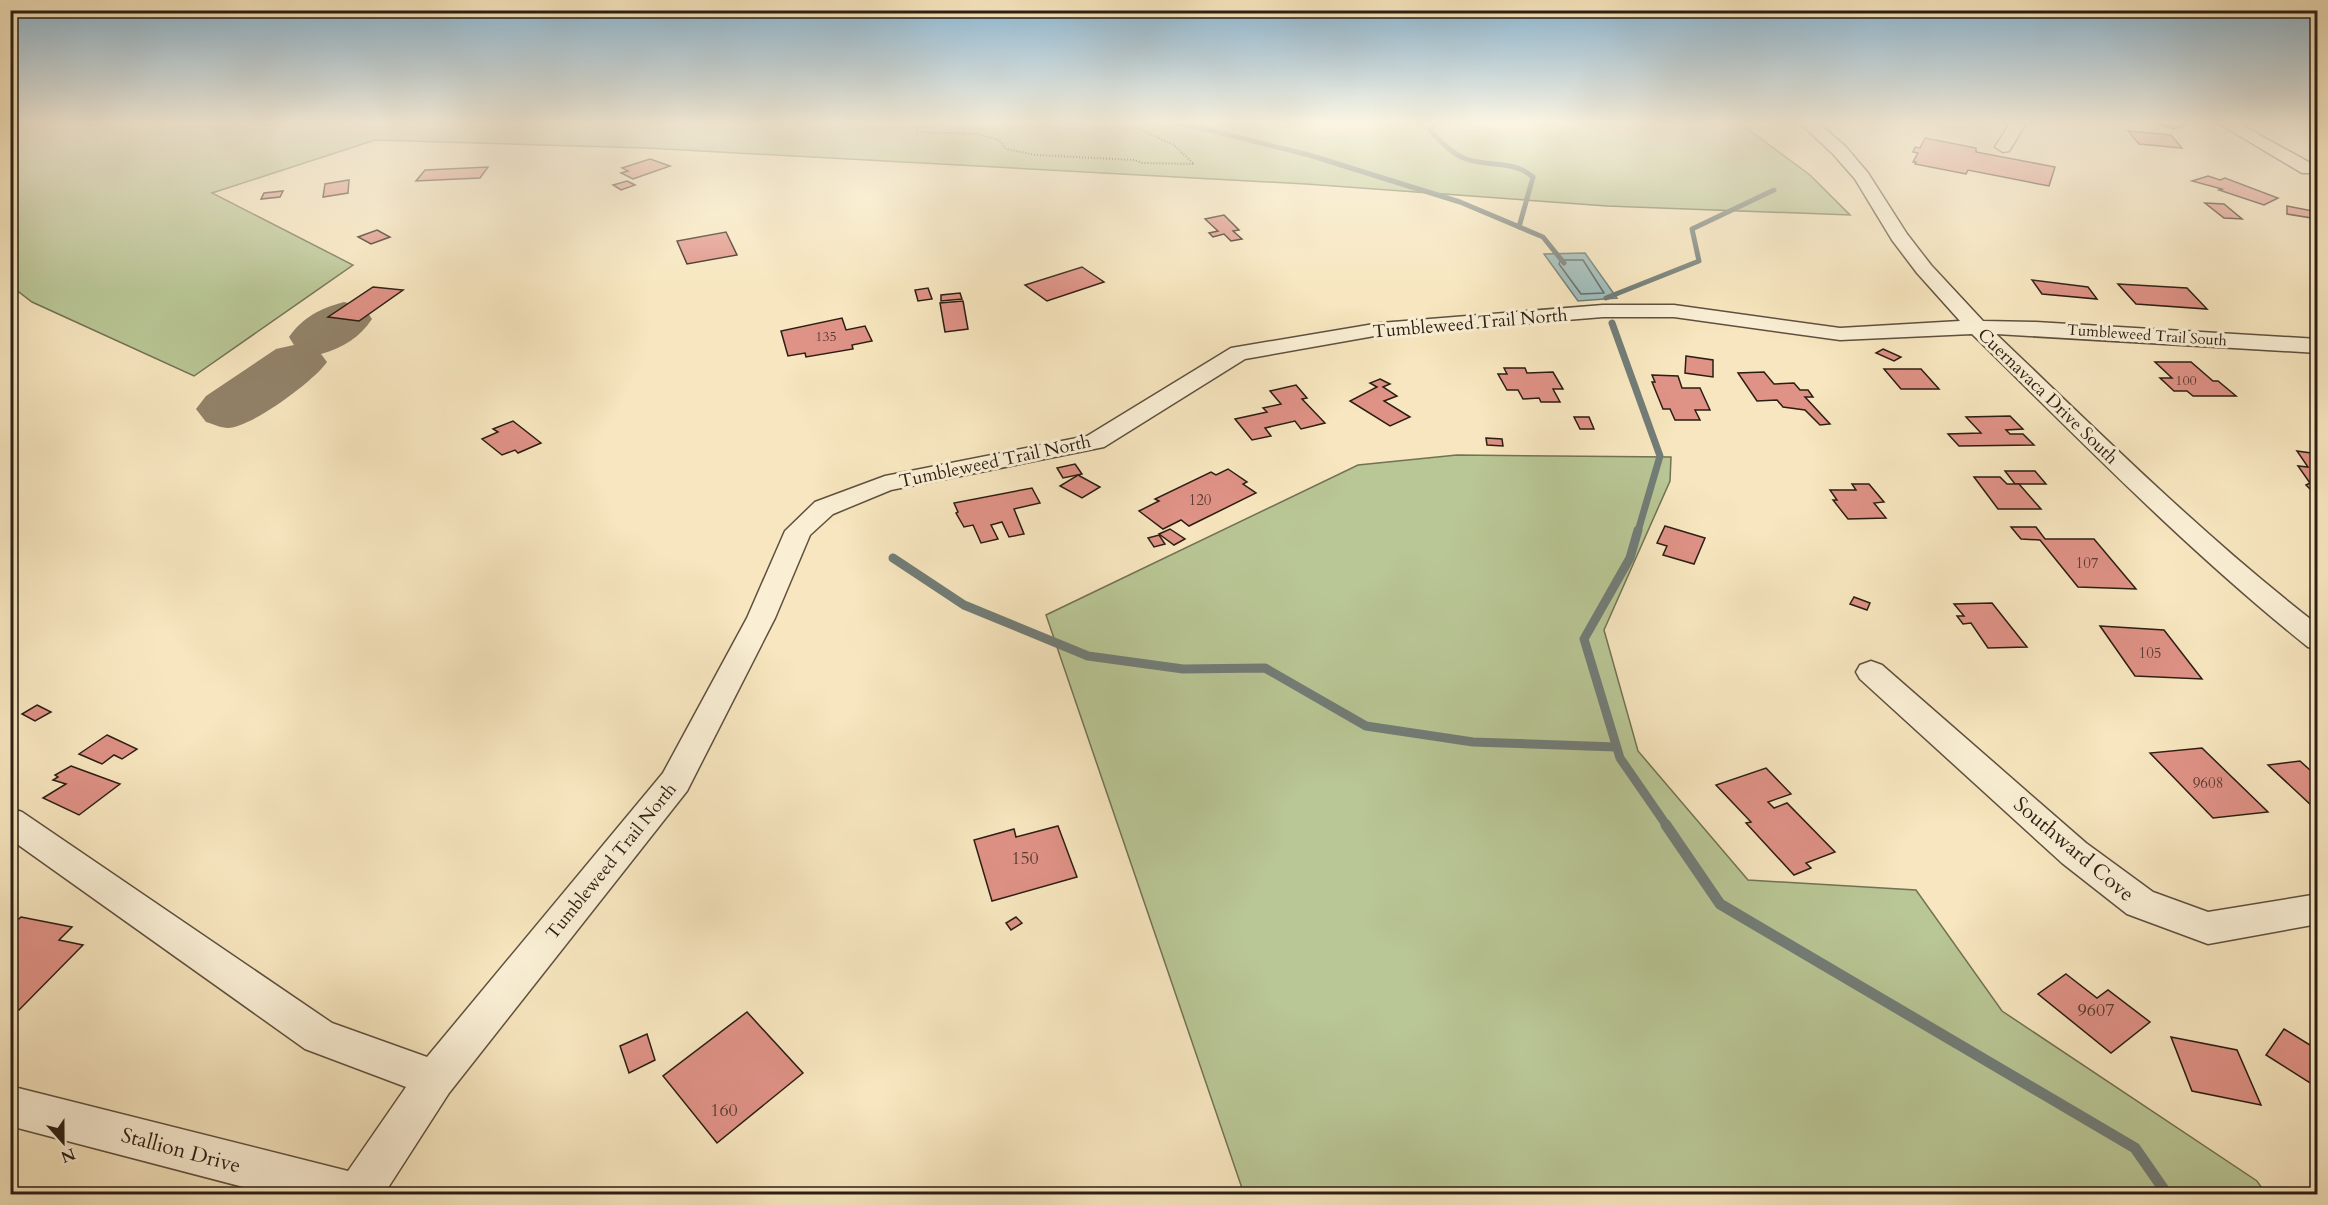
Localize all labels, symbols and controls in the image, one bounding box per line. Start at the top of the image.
street label: Tumbleweed Trail North [1372,303,1568,344]
street label: Tumbleweed Trail South [2066,319,2228,351]
street label: Cuernavaca Drive South [1972,323,2124,470]
house number: 135 [815,327,837,346]
house number: 100 [2175,371,2197,390]
street label: Tumbleweed Trail North [897,429,1093,494]
house number: 120 [1188,490,1212,510]
house number: 107 [2075,553,2099,573]
house number: 105 [2138,643,2162,663]
house number: 9608 [2193,773,2223,793]
street label: Tumbleweed Trail North [540,778,683,945]
street label: Southward Cove [2007,790,2140,909]
house number: 150 [1011,846,1039,871]
house number: 9607 [2078,998,2114,1023]
house number: 160 [710,1098,738,1123]
north arrow [33,1112,93,1172]
street label: Stallion Drive [118,1121,244,1180]
text: N [57,1142,78,1168]

